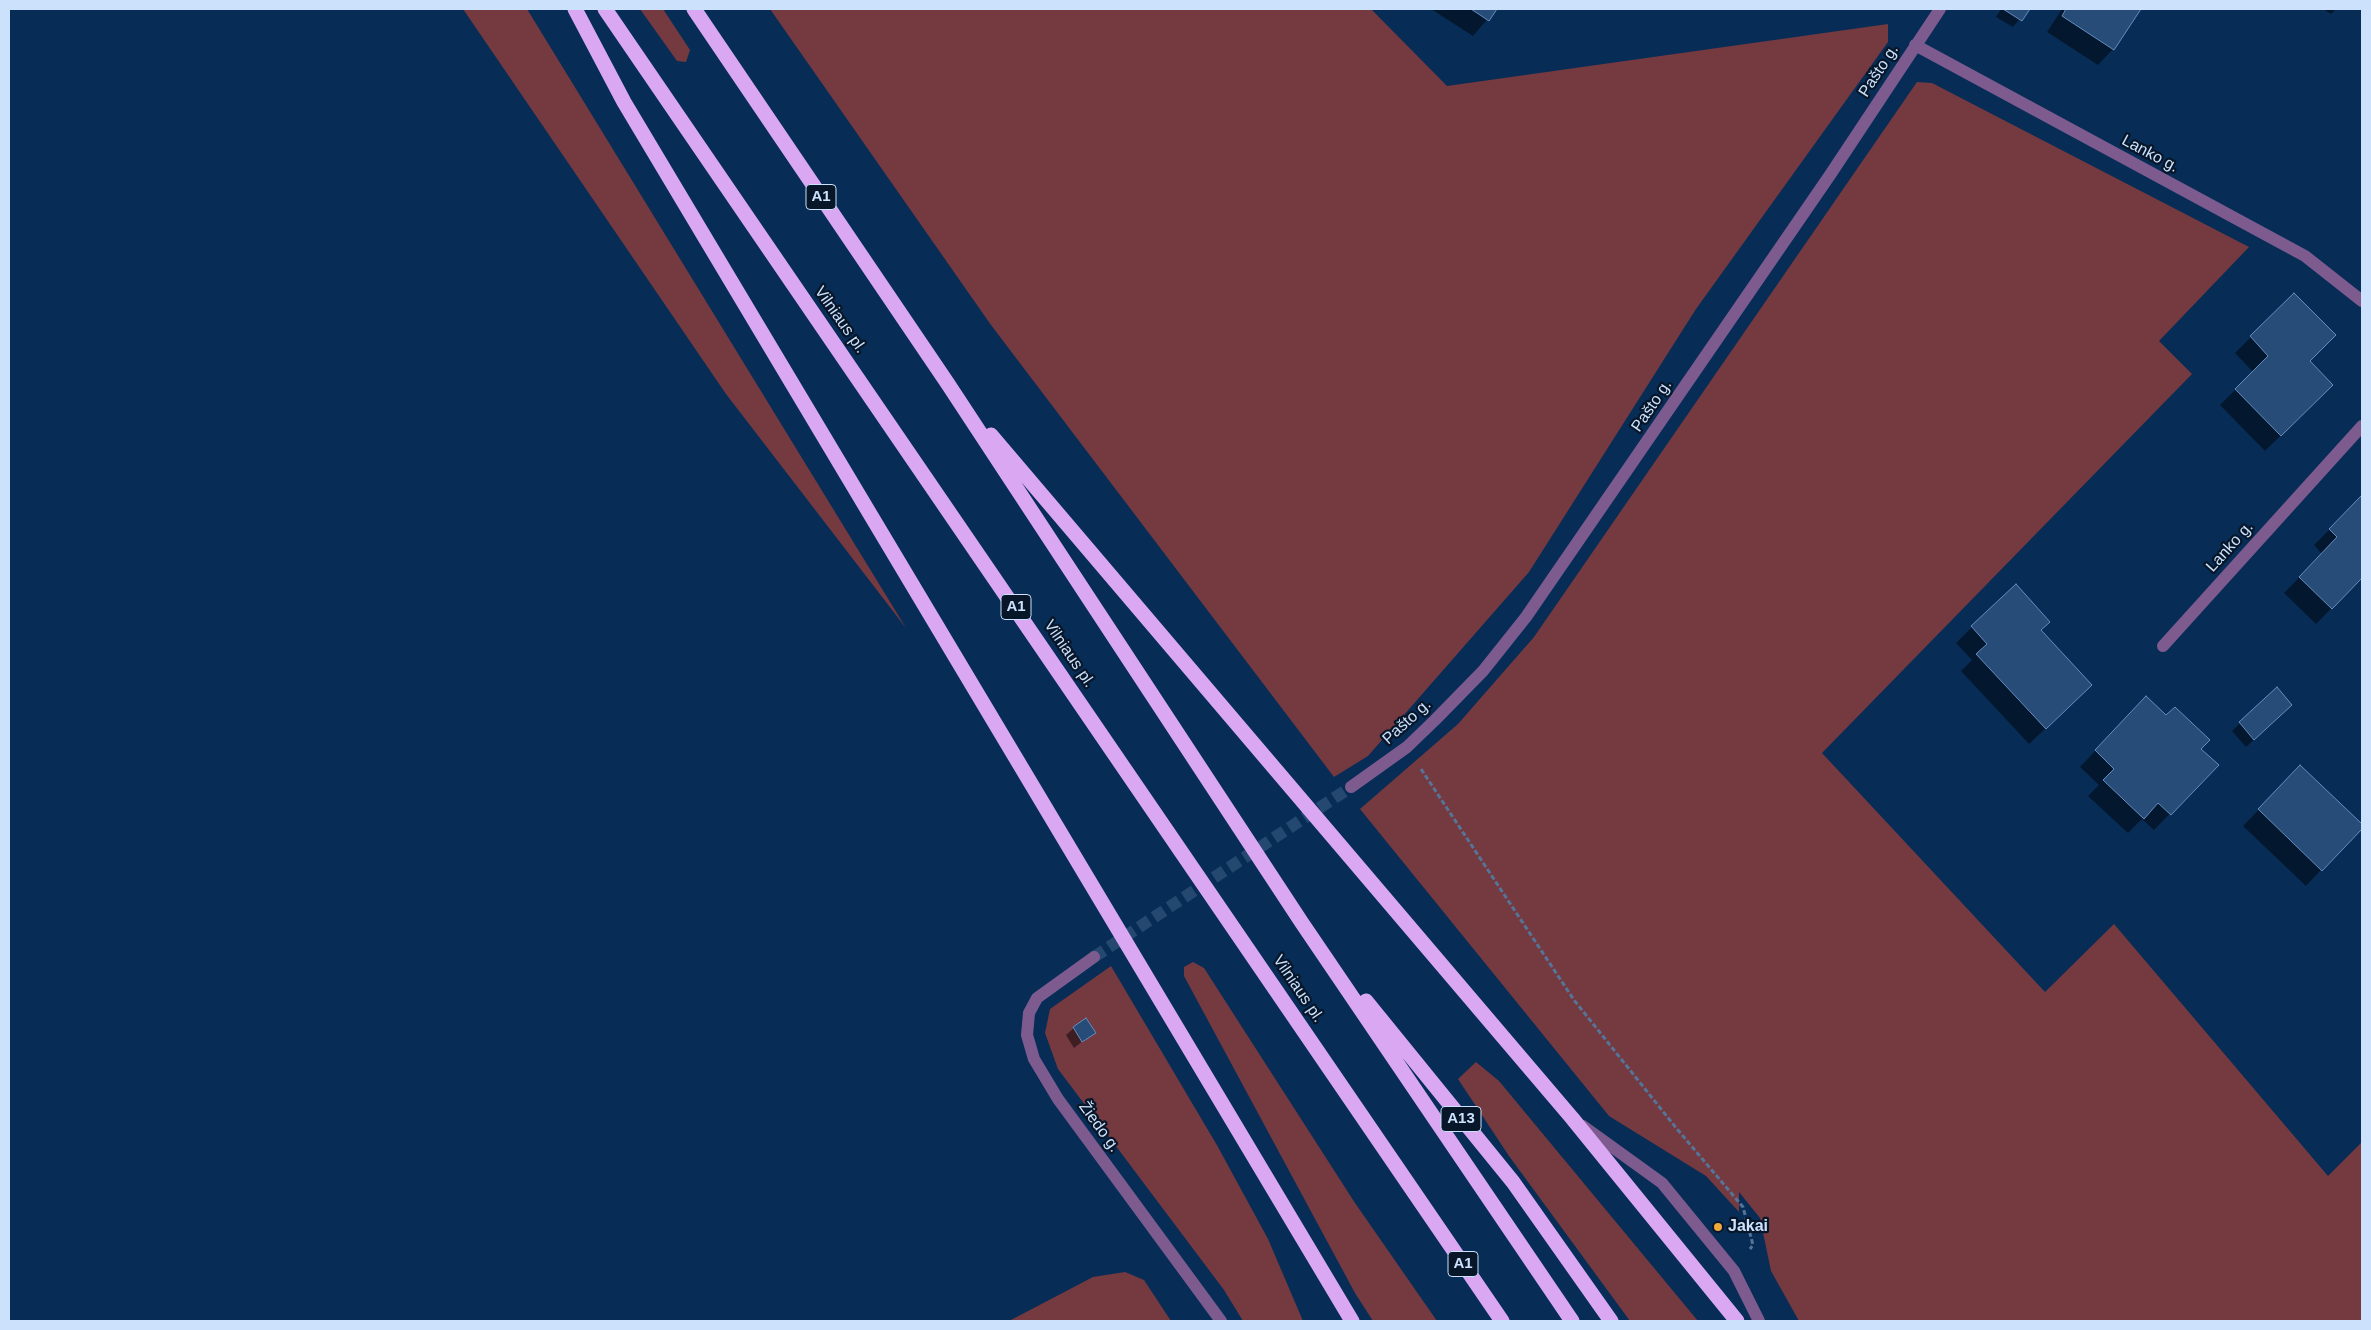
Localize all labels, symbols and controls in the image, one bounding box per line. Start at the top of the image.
street label: Pašto g. [1855,41,1903,101]
street label: Lanko g. [2118,131,2182,177]
road number: A1 [806,184,836,210]
street label: Vilniaus pl. [810,283,870,357]
street label: Pašto g. [1628,376,1676,436]
street label: Lanko g. [2202,518,2258,576]
road number: A1 [1001,594,1031,620]
street label: Vilniaus pl. [1039,617,1099,691]
street label: Pašto g. [1379,695,1435,749]
street label: Vilniaus pl. [1268,952,1328,1026]
street label: Žiedo g. [1074,1098,1124,1156]
road number: A13 [1441,1106,1481,1132]
place label: Jakai [1728,1217,1768,1237]
marker: Jakai [1712,1221,1724,1233]
road number: A1 [1448,1252,1478,1276]

